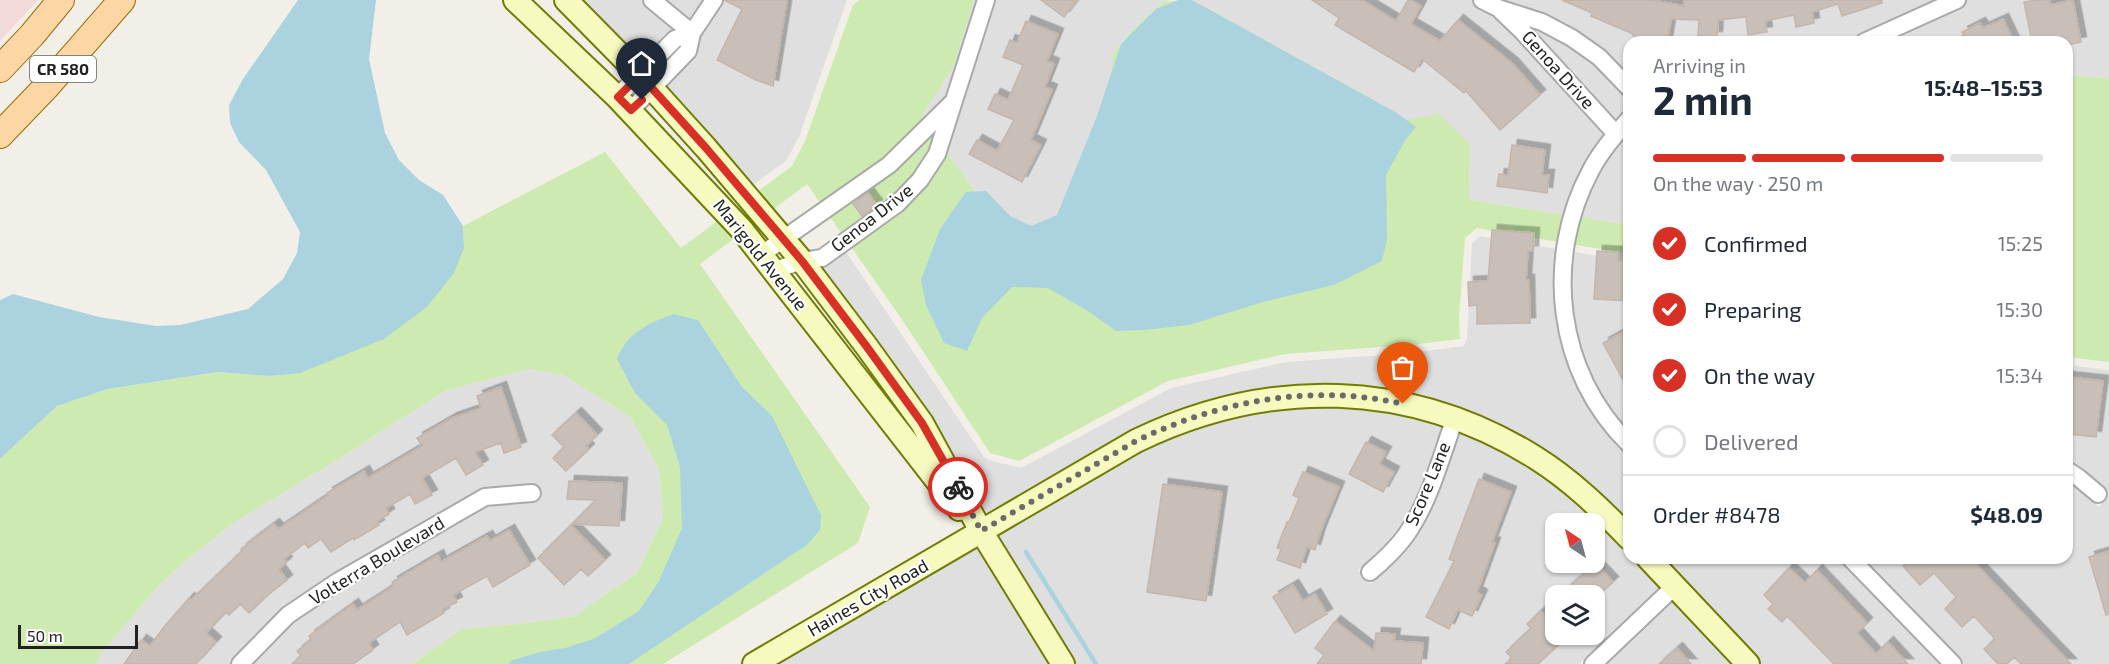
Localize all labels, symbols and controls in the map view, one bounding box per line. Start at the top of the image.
street label: Genoa Drive [1518,25,1600,113]
pin [616,38,667,100]
icon: home [625,47,658,80]
text: Arriving in [1653,53,1746,77]
road number: CR 580 [30,56,96,82]
text: 15:48–15:53 [1924,74,2043,100]
text: 2 min [1653,76,1753,123]
text: On the way · 250 m [1653,171,1823,195]
street label: Genoa Drive [826,178,917,256]
street label: Marigold Avenue [709,194,812,315]
icon: check [1653,227,1686,260]
text: Confirmed [1704,230,1808,256]
text: 15:25 [1998,231,2043,255]
icon: check [1653,293,1686,326]
text: Preparing [1704,296,1802,322]
text: 15:30 [1996,297,2043,321]
pin [1377,342,1428,404]
icon: bag [1386,351,1419,384]
icon: check [1653,359,1686,392]
text: On the way [1704,362,1815,388]
text: 15:34 [1996,363,2043,387]
text: Delivered [1704,428,1799,454]
street label: Score Lane [1400,438,1455,529]
courier [928,457,988,517]
icon: bike [942,471,975,504]
text: Order #8478 [1653,501,1781,527]
text: $48.09 [1970,501,2043,527]
street label: Volterra Boulevard [305,511,448,609]
north arrow [1545,513,1605,573]
map controls [1545,513,1605,645]
street label: Haines City Road [803,554,932,641]
button: layers [1545,585,1605,645]
scale bar [18,622,138,650]
text: 50 m [27,626,63,645]

